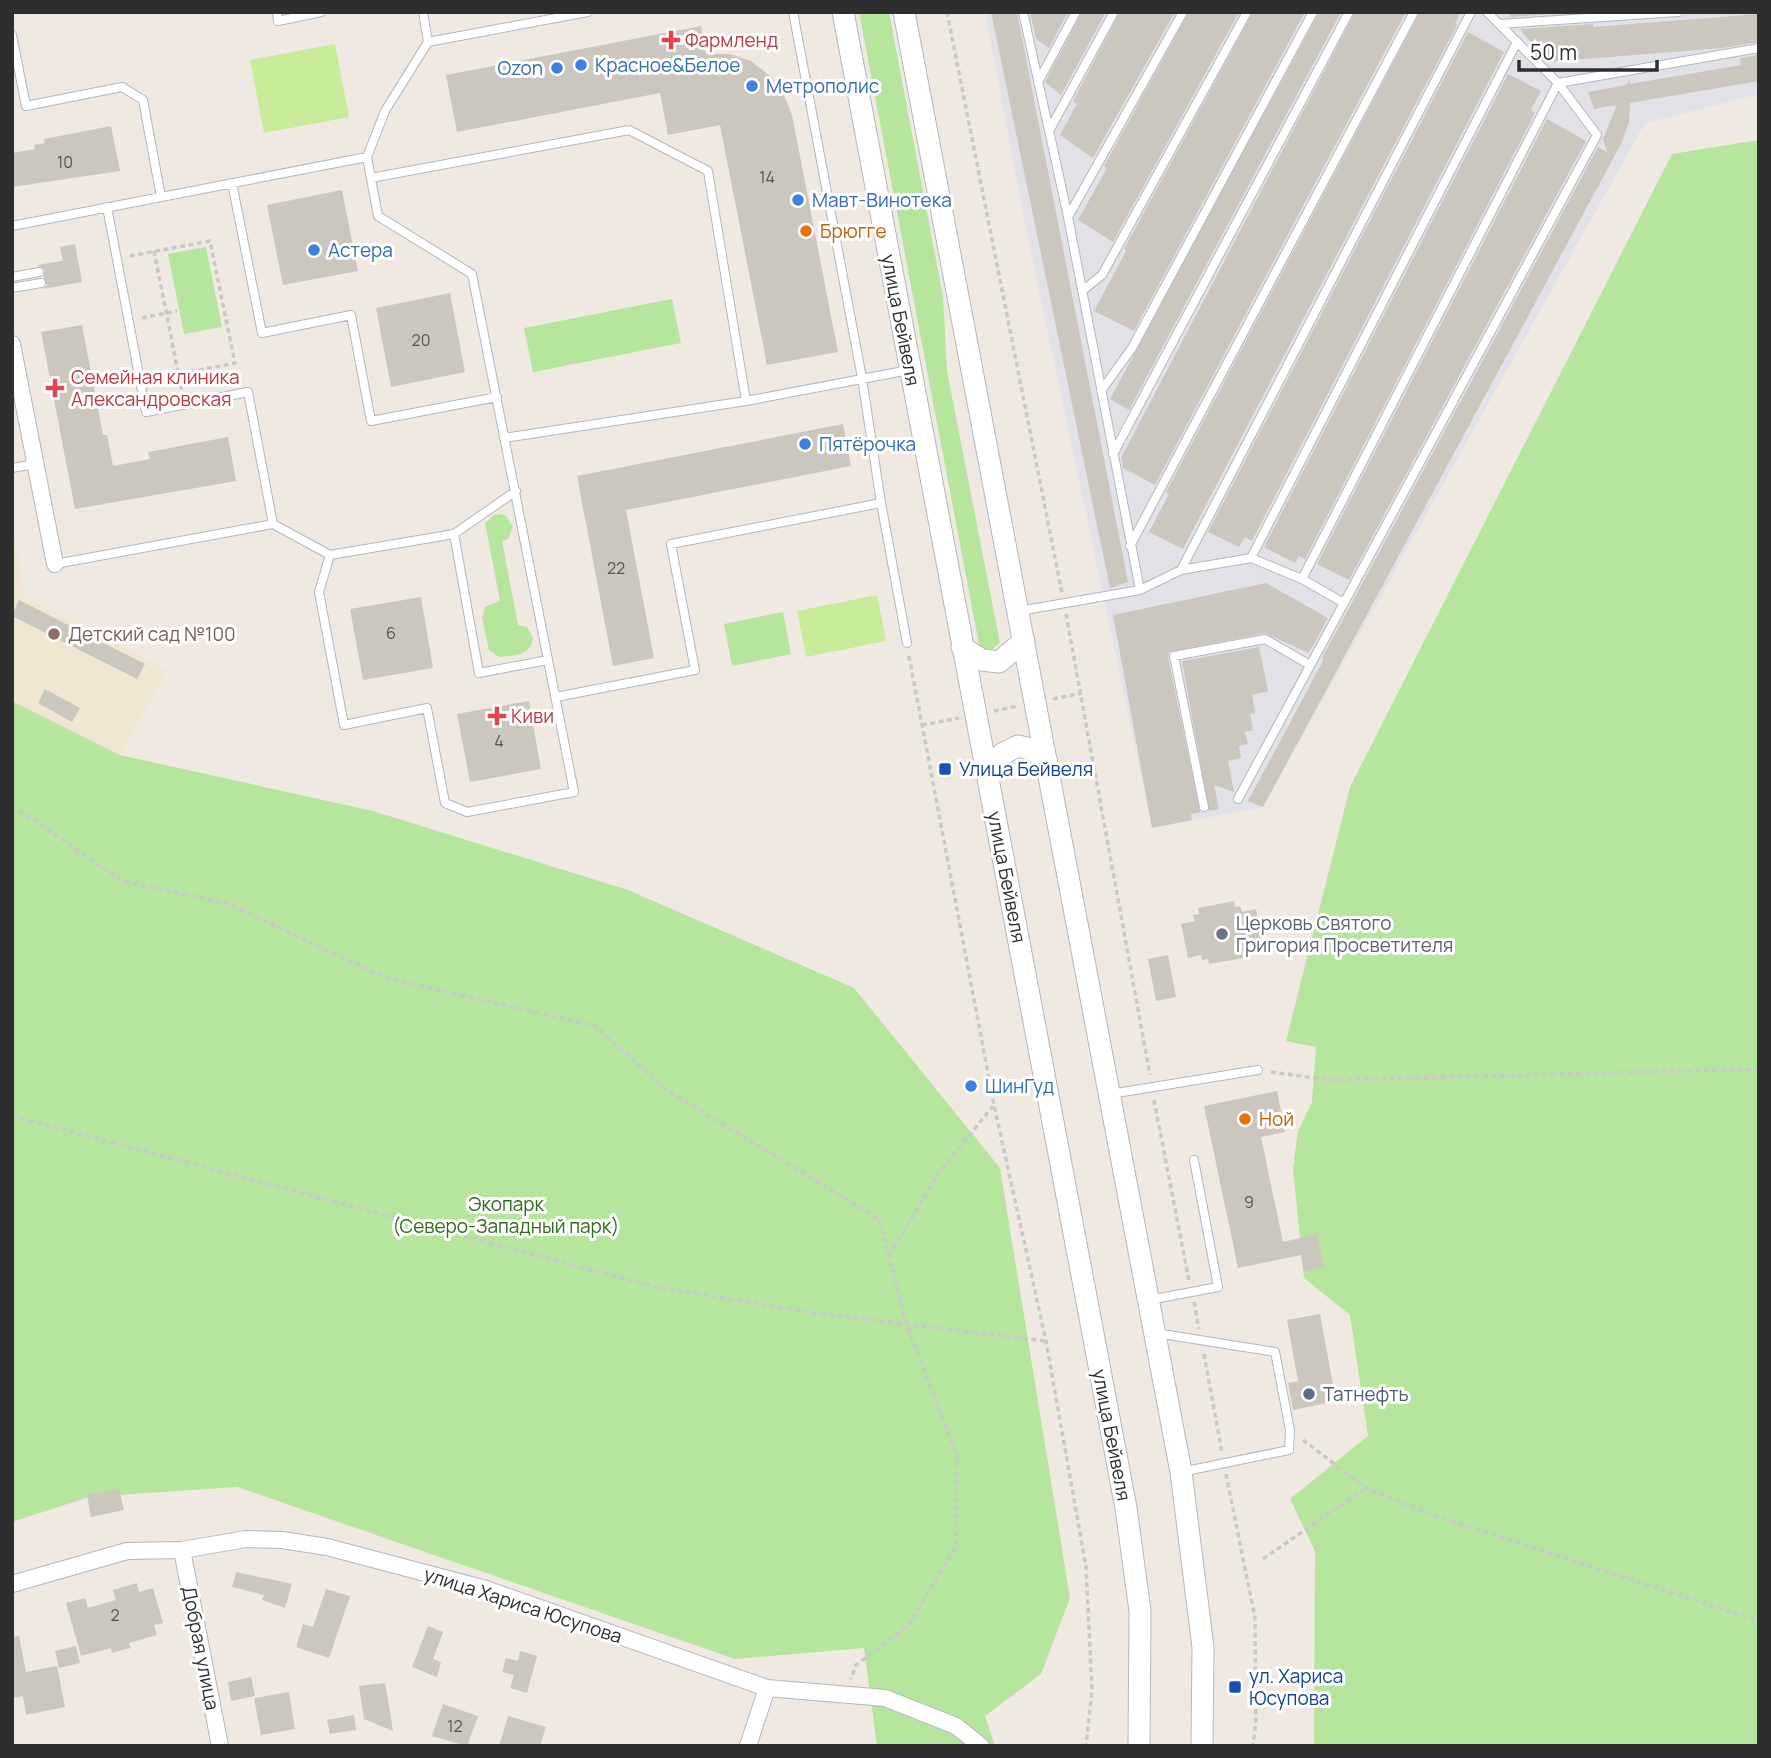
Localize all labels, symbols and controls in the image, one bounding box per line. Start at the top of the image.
place label: Фармленд [685,27,778,53]
scale bar [1519,28,1657,72]
marker: Фармленд [663,32,679,48]
text: 50 m [1530,38,1577,66]
place label: Красное&Белое [595,52,740,78]
place label: Ozon [497,55,543,81]
marker: Красное&Белое [573,57,589,73]
marker: Ozon [549,60,565,76]
place label: Метрополис [766,73,879,99]
marker: Метрополис [744,78,760,94]
house number: 10 [57,151,73,173]
house number: 14 [759,166,775,188]
place label: Мавт-Винотека [812,187,952,213]
marker: Мавт-Винотека [790,192,806,208]
place label: Брюгге [820,218,887,244]
marker: Брюгге [798,223,814,239]
place label: Астера [328,237,393,263]
marker: Астера [306,242,322,258]
street label: улица Бейвеля [875,252,927,388]
house number: 20 [412,329,430,351]
place label: Семейная клиника Александровская [71,364,240,412]
marker: Семейная клиника Александровская [45,378,65,398]
place label: Пятёрочка [819,431,916,457]
marker: Пятёрочка [797,436,813,452]
house number: 22 [607,557,625,579]
place label: Детский сад №100 [68,621,236,647]
house number: 6 [386,622,396,644]
marker: Детский сад №100 [46,626,62,642]
place label: Киви [511,703,554,729]
marker: Киви [489,708,505,724]
house number: 4 [494,730,504,752]
place label: Улица Бейвеля [959,756,1093,782]
marker: Улица Бейвеля [937,761,953,777]
street label: улица Бейвеля [981,809,1033,945]
place label: Церковь Святого Григория Просветителя [1236,910,1453,958]
marker: Церковь Святого Григория Просветителя [1214,926,1230,942]
place label: ШинГуд [985,1073,1054,1099]
marker: ШинГуд [963,1078,979,1094]
place label: Ной [1259,1106,1294,1132]
marker: Ной [1237,1111,1253,1127]
park label: Экопарк (Северо-Западный парк) [393,1191,619,1239]
house number: 9 [1244,1191,1254,1213]
street label: улица Бейвеля [1086,1367,1138,1503]
place label: Татнефть [1323,1381,1409,1407]
marker: Татнефть [1301,1386,1317,1402]
street label: улица Хариса Юсупова [421,1561,625,1649]
street label: Добрая улица [176,1584,226,1712]
house number: 2 [110,1604,120,1626]
place label: ул. Хариса Юсупова [1249,1663,1343,1711]
marker: ул. Хариса Юсупова [1227,1679,1243,1695]
house number: 12 [447,1715,463,1737]

